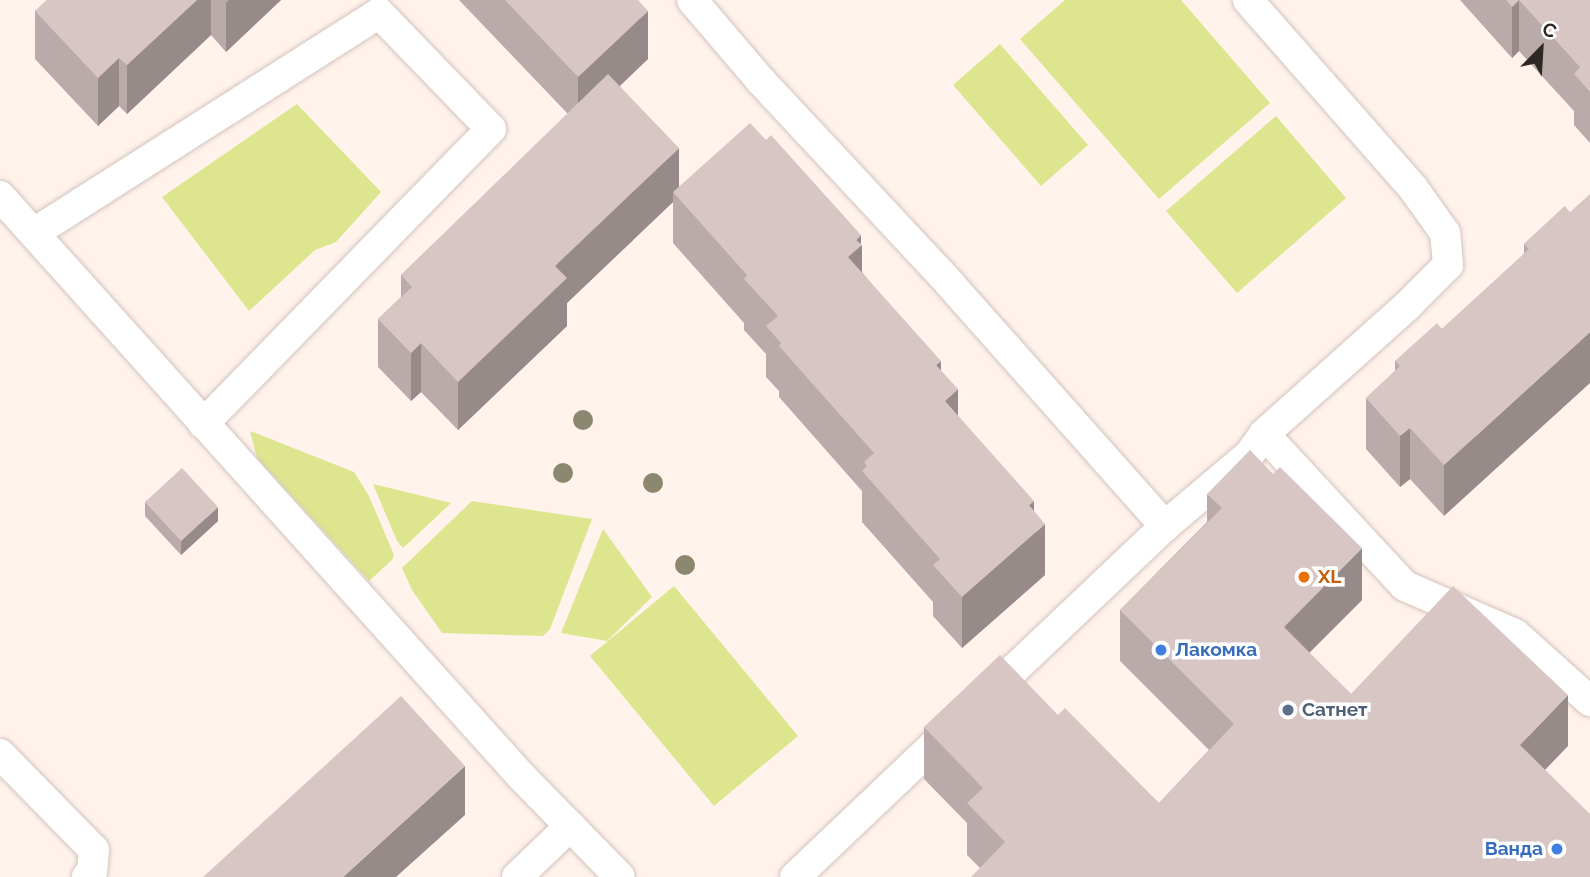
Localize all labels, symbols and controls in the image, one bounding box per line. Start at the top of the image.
north arrow [1506,14,1576,84]
text: С [1539,17,1560,43]
place label: XL [1318,566,1341,588]
marker: XL [1296,569,1312,585]
place label: Лакомка [1175,639,1257,661]
marker: Лакомка [1153,642,1169,658]
place label: Сатнет [1302,699,1368,721]
marker: Сатнет [1280,702,1296,718]
place label: Ванда [1485,838,1543,860]
marker: Ванда [1549,841,1565,857]

